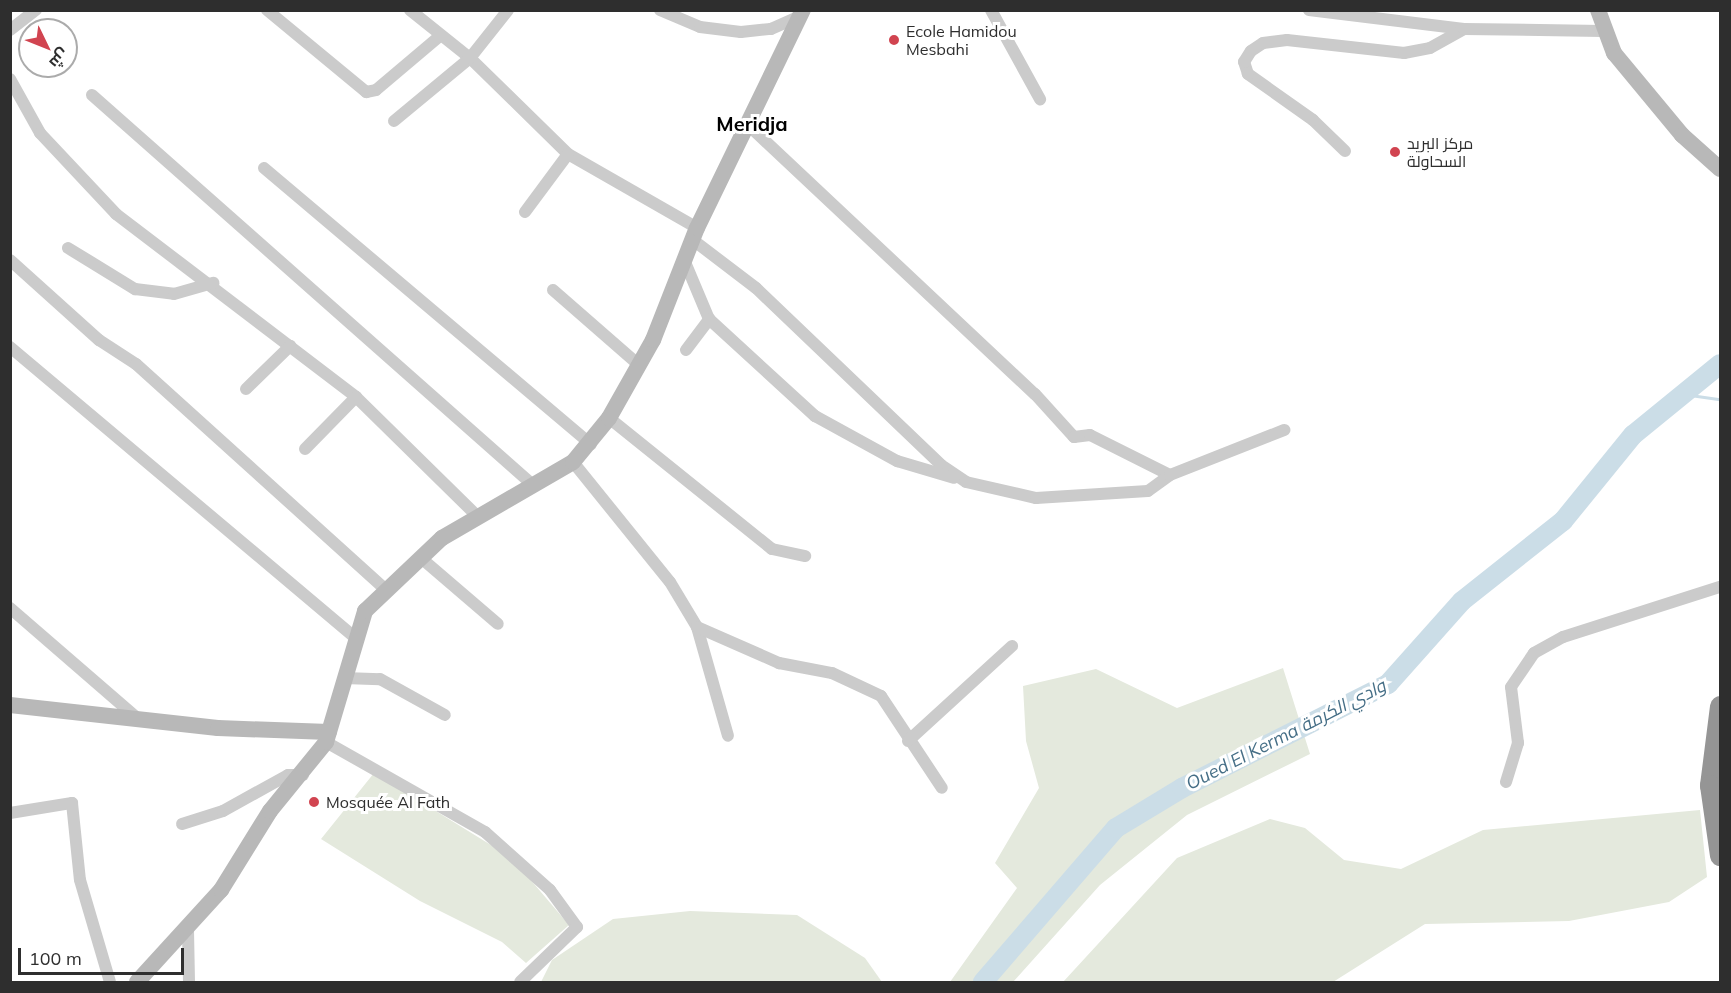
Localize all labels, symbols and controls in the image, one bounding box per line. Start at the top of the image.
north arrow [18,18,78,78]
place label: Ecole Hamidou Mesbahi [906,21,1017,59]
marker: Ecole Hamidou Mesbahi [887,33,901,47]
text: ش [45,45,74,73]
district label: Meridja [716,111,788,135]
place label: مركز البريد السحاولة [1407,133,1473,171]
marker: مركز البريد السحاولة [1388,145,1402,159]
water label: Oued El Kerma وادي الكرمة [1183,675,1389,795]
place label: Mosquée Al Fath [326,792,450,812]
marker: Mosquée Al Fath [307,795,321,809]
scale bar [21,936,188,974]
text: 100 m [29,947,82,970]

